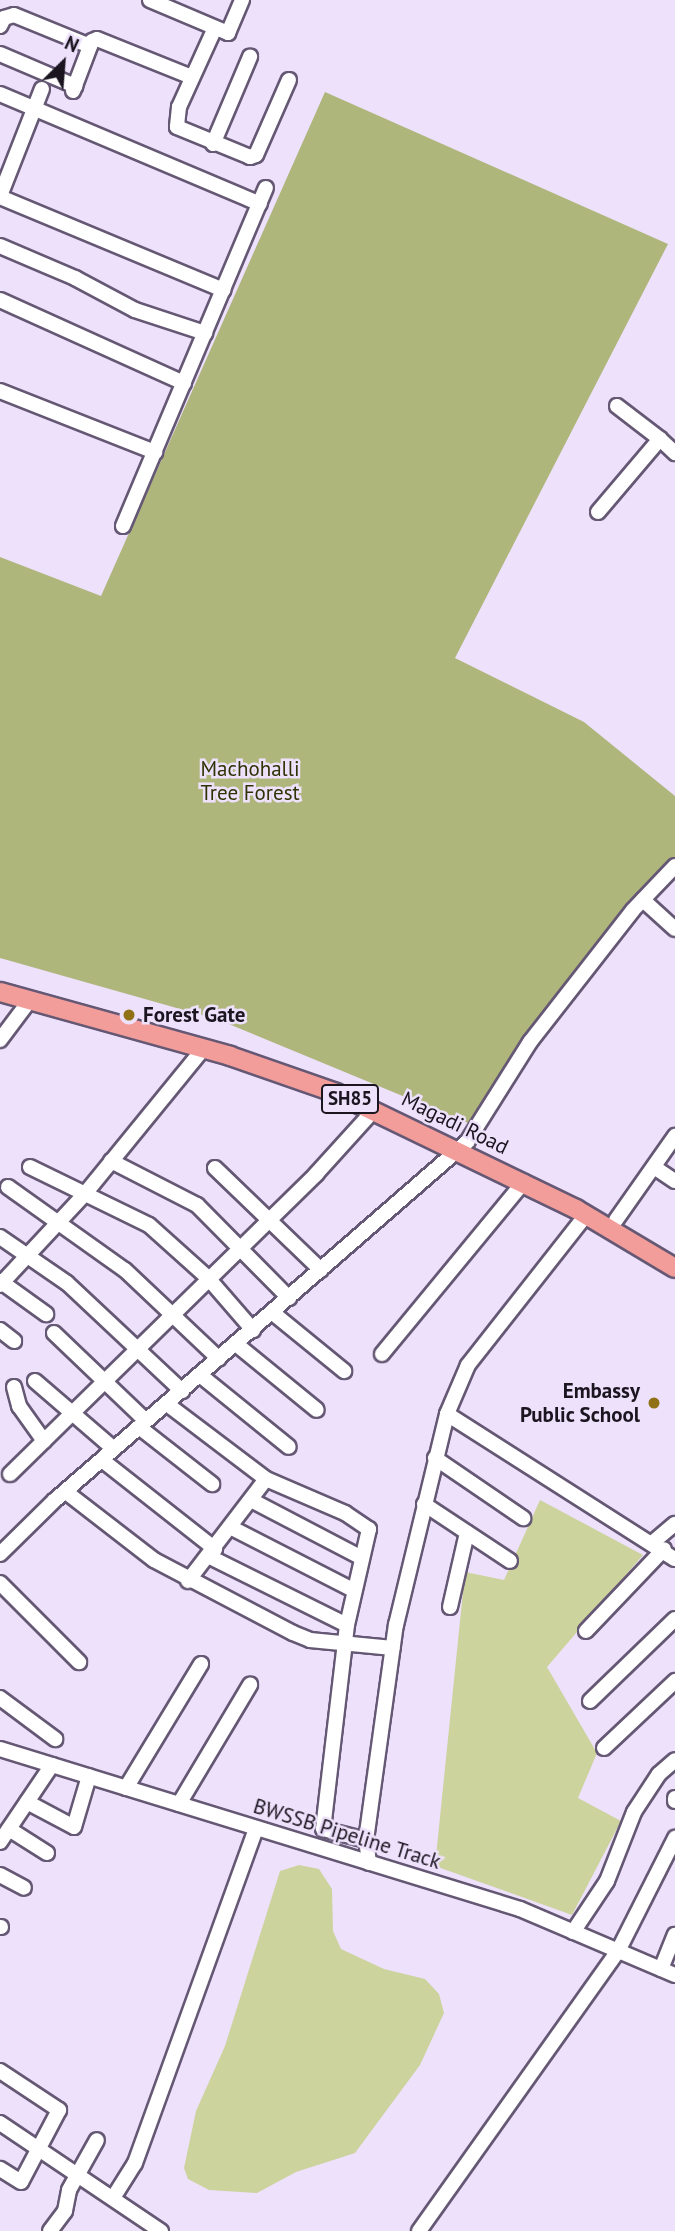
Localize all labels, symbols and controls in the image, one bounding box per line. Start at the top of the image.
north arrow [28,28,98,98]
text: N [61,30,83,57]
park label: Machohalli Tree Forest [200,756,300,806]
place label: Forest Gate [143,1002,246,1028]
marker: Forest Gate [121,1007,137,1023]
road number: SH85 [320,1084,380,1114]
street label: Magadi Road [397,1086,513,1160]
place label: Embassy Public School [519,1378,640,1428]
marker: Embassy Public School [646,1395,662,1411]
street label: BWSSB Pipeline Track [250,1793,444,1875]

